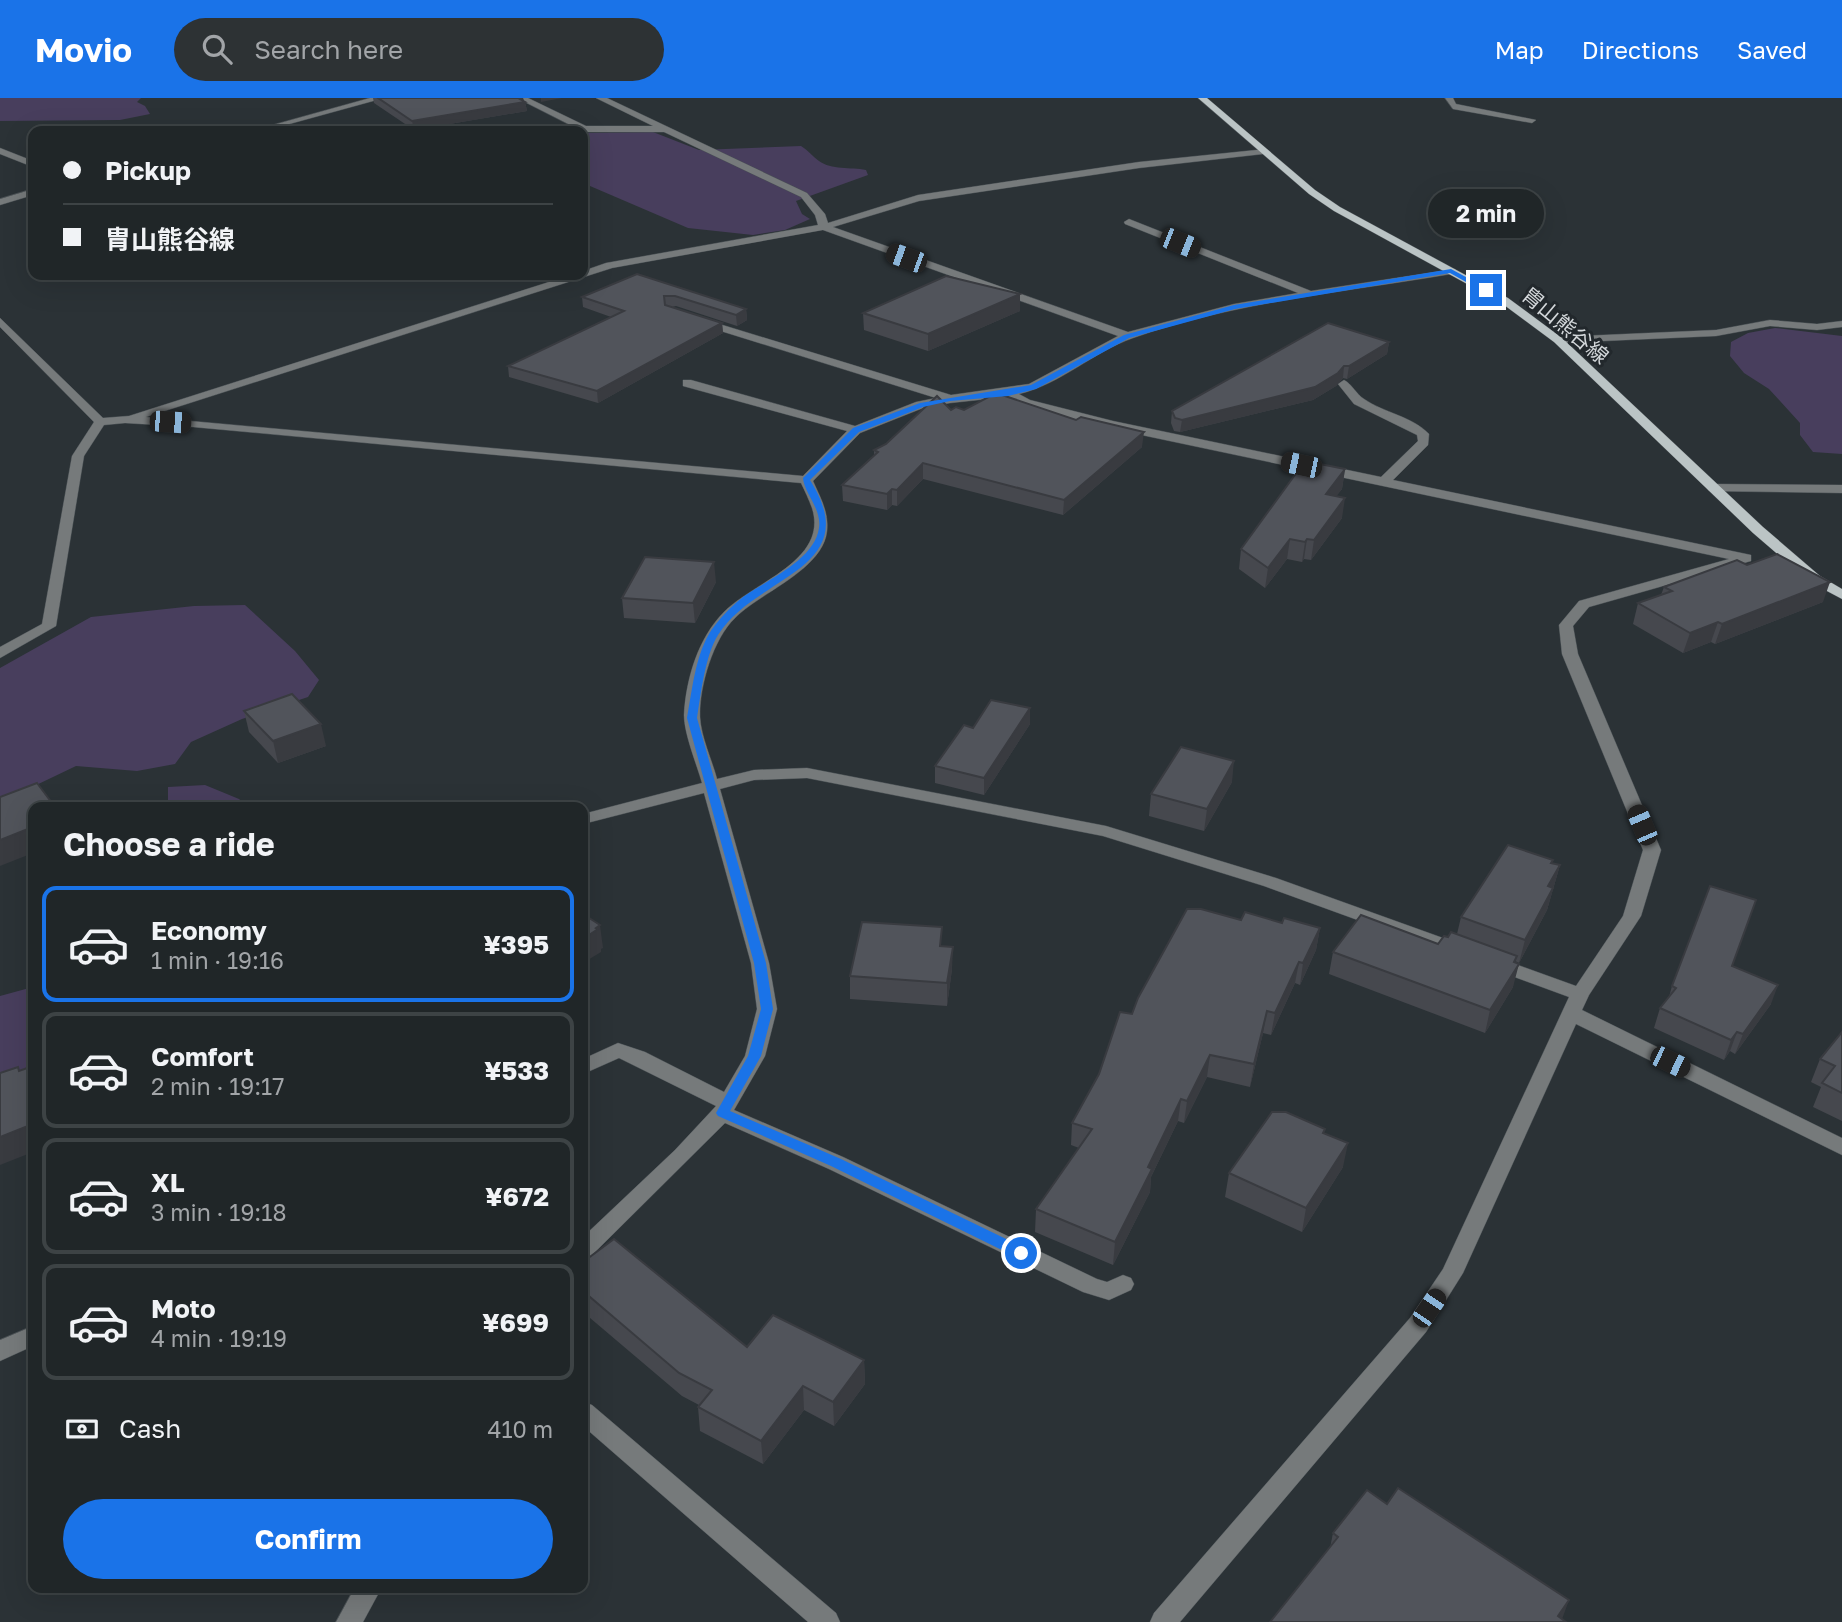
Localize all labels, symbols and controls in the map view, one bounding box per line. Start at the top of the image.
search box [174,18,664,81]
text: Movio [35,30,132,69]
icon: search [198,30,236,68]
text: Search here [254,34,403,65]
text: Map [1495,35,1544,64]
text: Directions [1582,35,1699,64]
text: Saved [1737,35,1807,64]
text: Pickup [105,155,191,186]
callout: 2 min [1428,188,1544,238]
text: 2 min [1456,199,1516,227]
text: 胄山熊谷線 [105,224,235,255]
car [1157,225,1204,261]
car [883,241,930,275]
route end [1470,274,1502,306]
street label: 胄山熊谷線 [1517,282,1614,369]
car [149,410,192,434]
car [1279,450,1324,480]
car [1625,802,1660,848]
text: Choose a ride [63,825,275,863]
icon: car [67,913,130,976]
text: Economy [151,915,267,946]
text: ¥395 [484,929,549,960]
text: 1 min · 19:16 [151,946,284,974]
icon: car [67,1039,130,1102]
text: Comfort [151,1041,254,1072]
car [1647,1043,1694,1081]
text: ¥533 [484,1055,549,1086]
text: 2 min · 19:17 [151,1072,284,1100]
icon: car [67,1165,130,1228]
text: XL [151,1167,185,1198]
text: ¥672 [485,1181,549,1212]
text: 3 min · 19:18 [151,1198,286,1226]
route start [1005,1237,1037,1269]
car [1409,1285,1450,1331]
icon: car [67,1291,130,1354]
text: Moto [151,1293,216,1324]
text: ¥699 [482,1307,549,1338]
text: 4 min · 19:19 [151,1324,287,1352]
icon: cash [63,1410,101,1448]
text: Cash [119,1413,181,1444]
text: 410 m [487,1415,553,1443]
button: Confirm [63,1499,553,1579]

